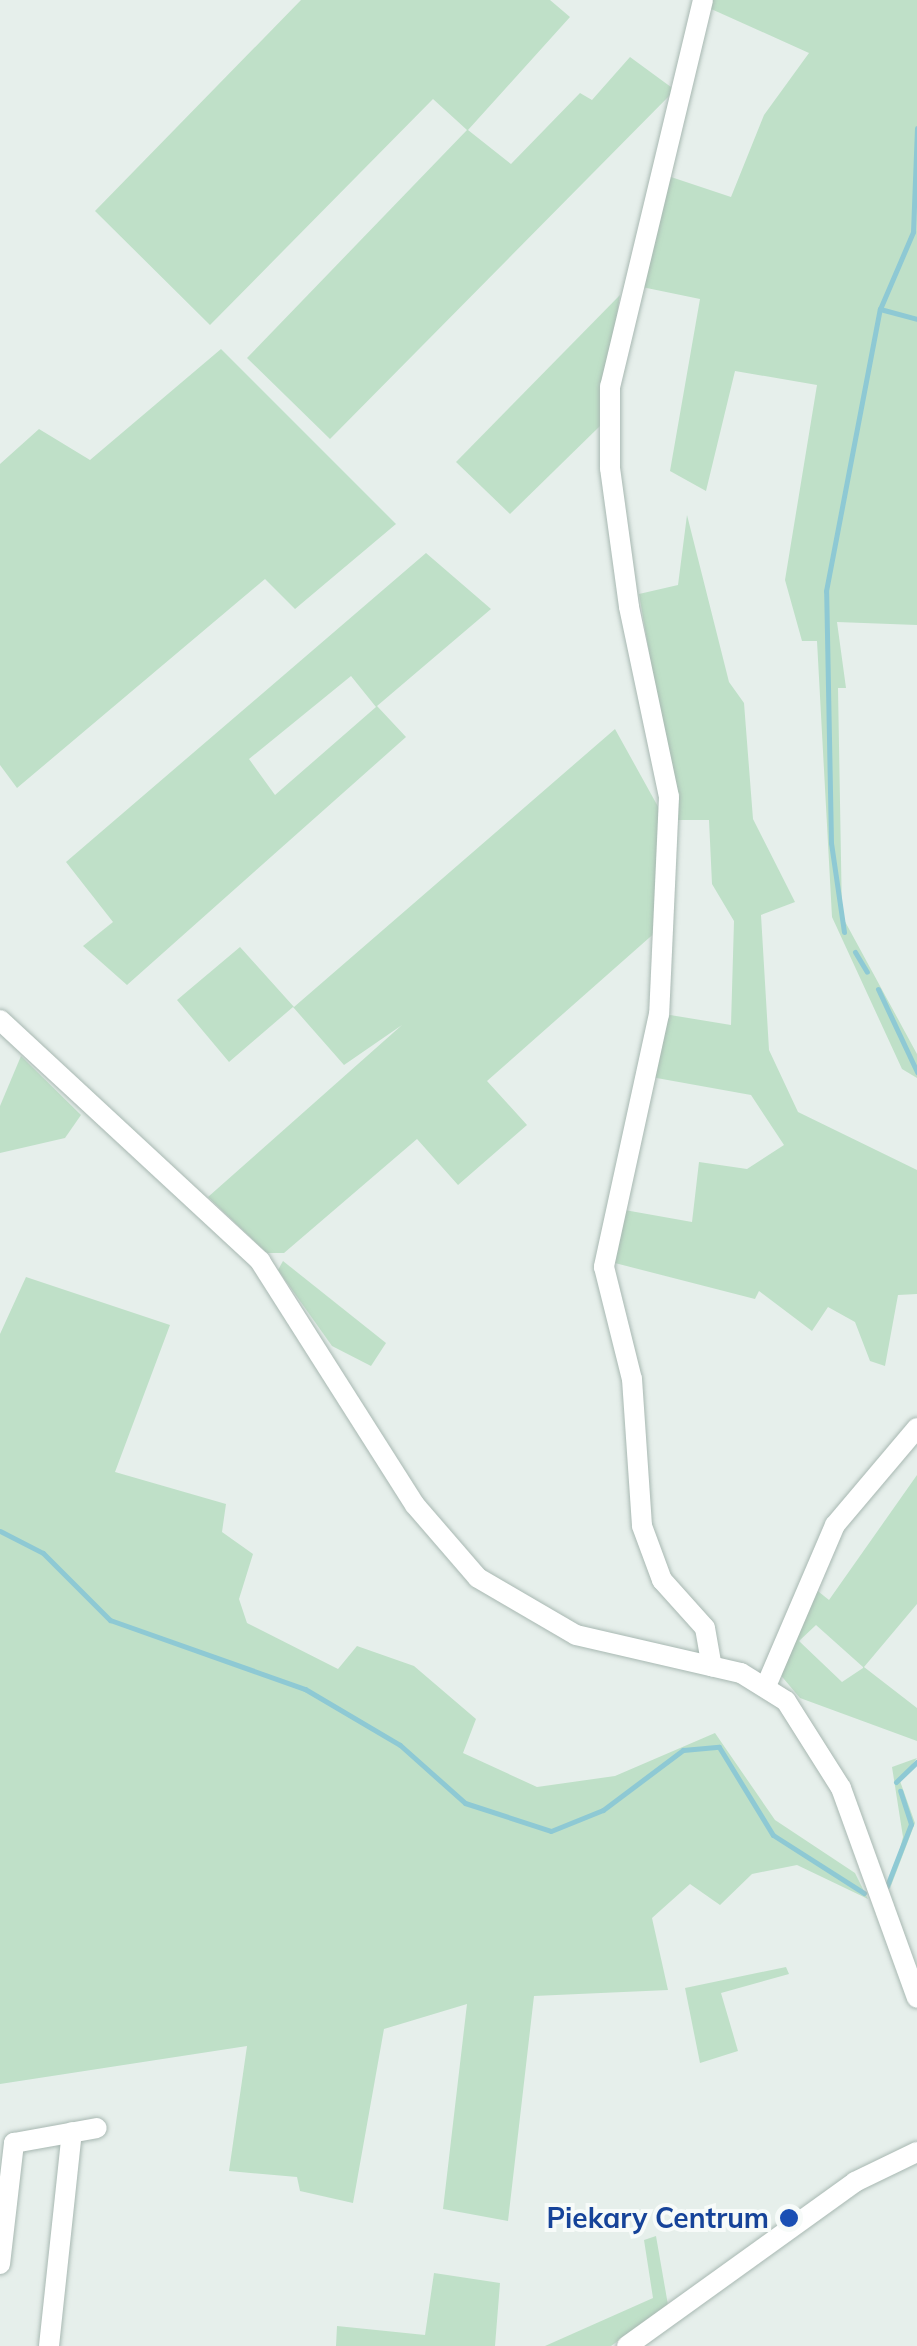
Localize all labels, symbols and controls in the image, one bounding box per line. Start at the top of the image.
place label: Piekary Centrum [546,2201,769,2235]
marker: Piekary Centrum [778,2207,800,2229]

